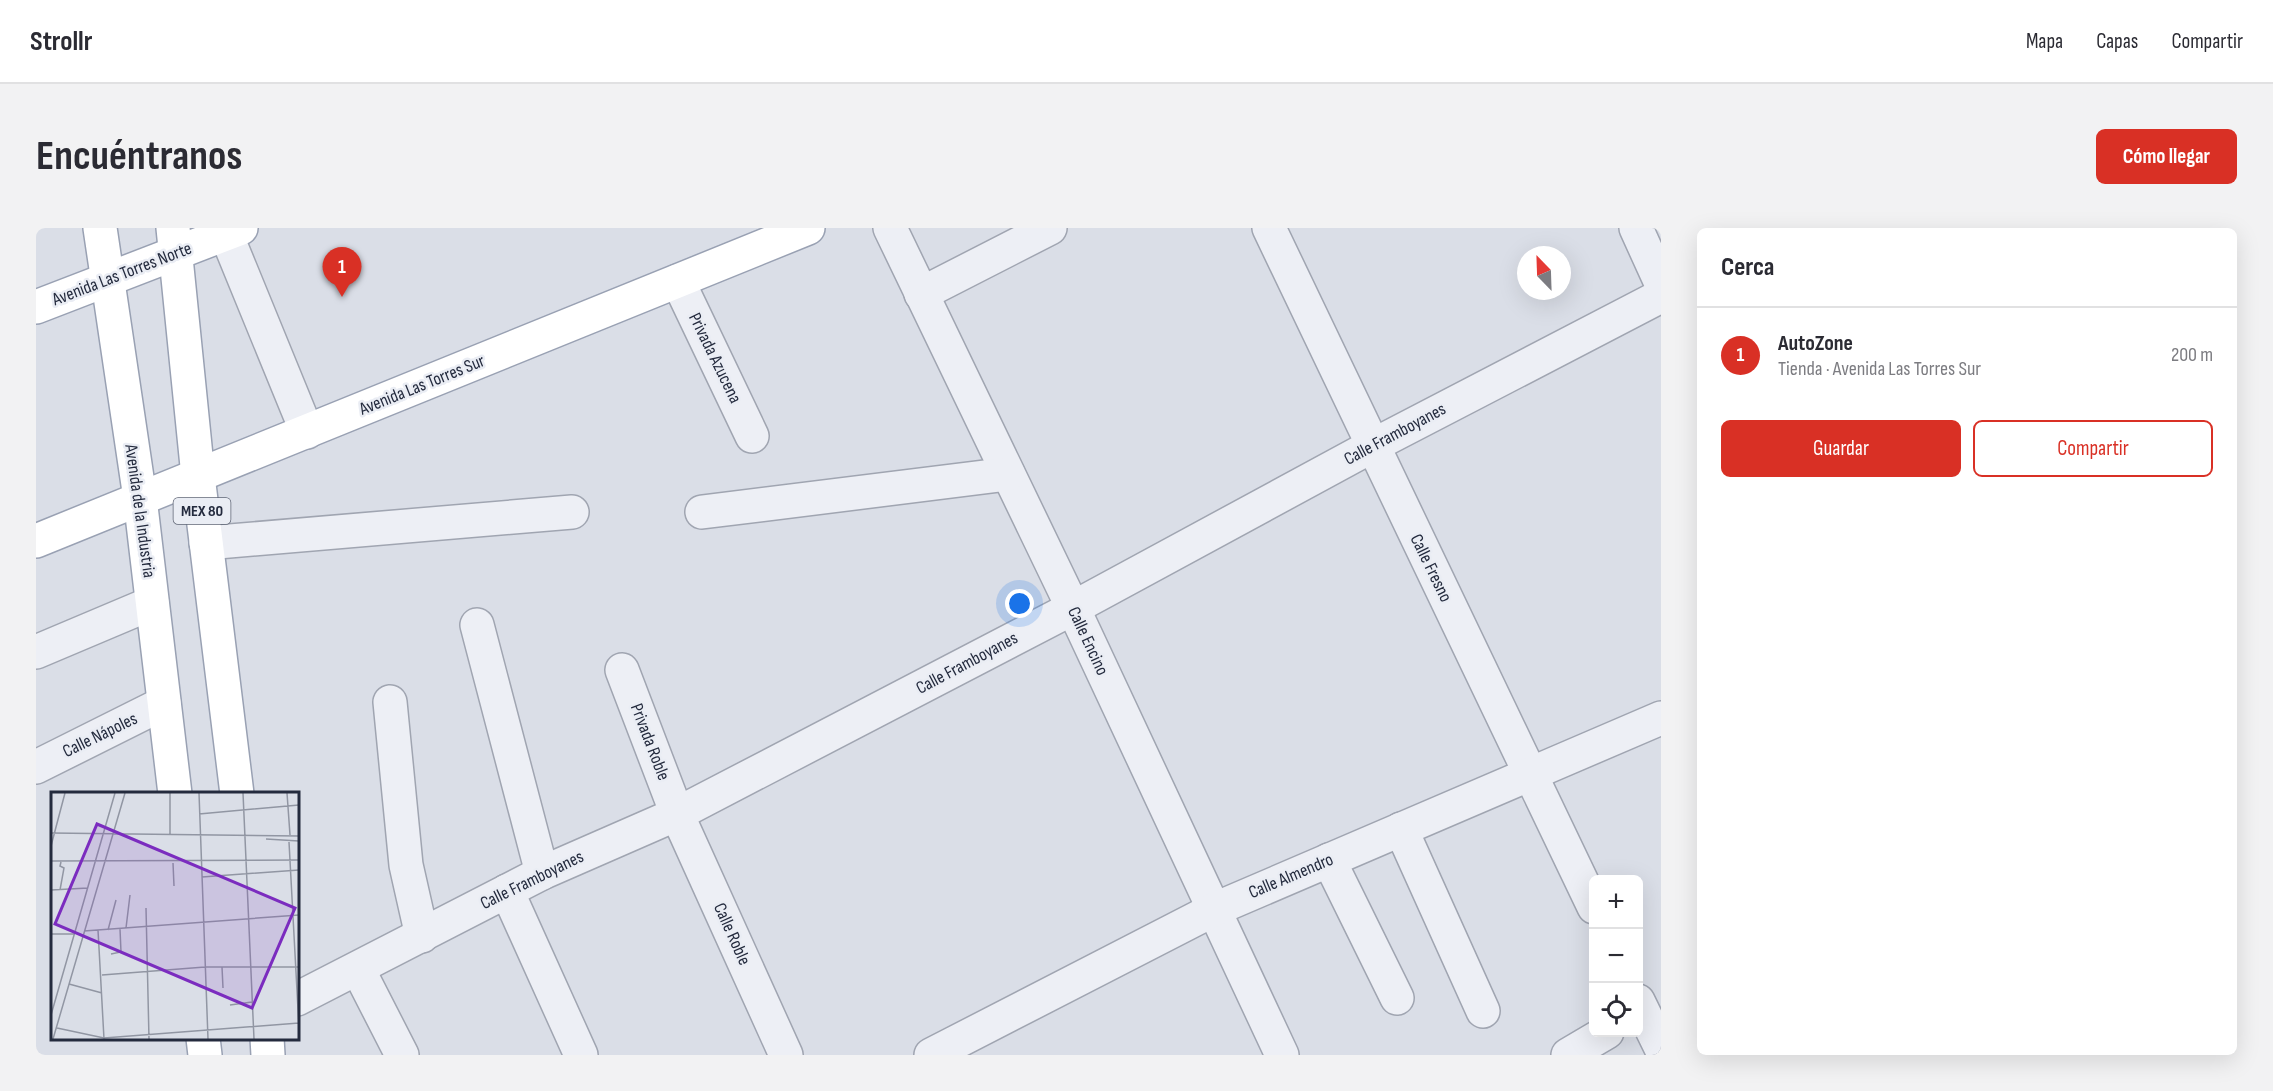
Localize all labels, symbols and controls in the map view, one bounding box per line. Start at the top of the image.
text: Strollr [30,25,92,58]
text: Mapa [2026,29,2063,54]
text: Capas [2096,29,2138,54]
text: Compartir [2171,29,2243,54]
button: Cómo llegar [2096,129,2237,184]
text: Encuéntranos [36,131,242,182]
street label: Avenida Las Torres Norte [48,238,195,311]
north arrow [1517,246,1571,300]
pin: 1 [322,248,362,297]
text: Cerca [1721,252,1774,283]
street label: Privada Azucena [684,309,746,407]
text: AutoZone [1778,330,1853,357]
text: 1 [1737,343,1744,367]
text: 200 m [2171,343,2213,367]
street label: Avenida Las Torres Sur [355,350,488,420]
text: Tienda · Avenida Las Torres Sur [1778,357,1981,381]
street label: Calle Framboyanes [1341,398,1449,470]
button: Guardar [1721,420,1961,477]
button: Compartir [1973,420,2213,477]
street label: Avenida de la Industria [120,442,160,579]
road number: MEX 80 [174,498,231,524]
street label: Calle Fresno [1406,531,1456,605]
your location [1005,589,1034,618]
street label: Calle Encino [1063,603,1113,679]
street label: Calle Framboyanes [913,627,1021,699]
street label: Privada Roble [626,701,674,783]
street label: Calle Nápoles [59,708,141,762]
inset map [51,792,298,1040]
street label: Calle Framboyanes [477,846,587,914]
street label: Calle Almendro [1246,849,1336,903]
map controls [1589,875,1643,1037]
button: + [1589,875,1643,929]
street label: Calle Roble [709,900,755,968]
button: − [1589,929,1643,983]
button: locate [1589,983,1643,1037]

